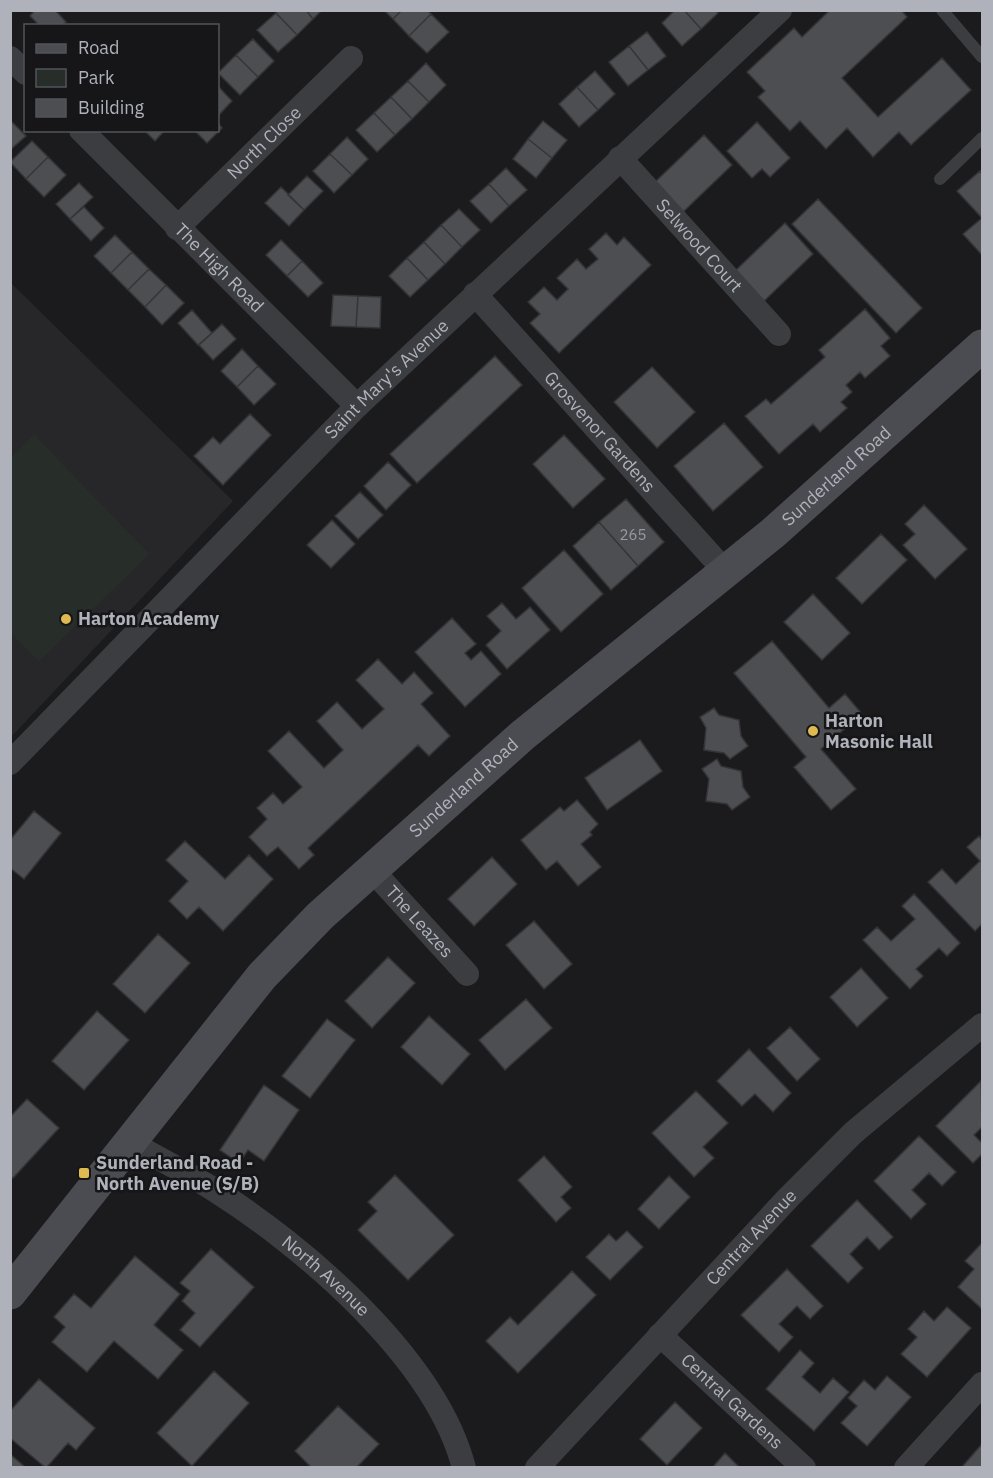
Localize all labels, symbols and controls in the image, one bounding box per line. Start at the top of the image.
legend [24,24,219,132]
text: Road [78,36,119,59]
text: Park [78,66,115,89]
text: Building [78,96,145,119]
street label: North Close [222,101,306,184]
street label: Selwood Court [651,194,748,297]
street label: The High Road [170,218,269,317]
street label: Saint Mary's Avenue [319,314,454,443]
street label: Grosvenor Gardens [539,366,661,497]
street label: Sunderland Road [777,421,896,531]
house number: 265 [619,525,647,544]
place label: Harton Academy [78,607,219,630]
marker: Harton Academy [59,612,73,626]
place label: Harton Masonic Hall [825,709,933,753]
marker: Harton Masonic Hall [806,724,820,738]
street label: Sunderland Road [404,733,523,842]
street label: The Leazes [381,880,458,962]
place label: Sunderland Road - North Avenue (S/B) [96,1151,259,1195]
marker: Sunderland Road - North Avenue (S/B) [77,1166,91,1180]
street label: Central Avenue [701,1184,801,1290]
street label: North Avenue [277,1230,375,1321]
street label: Central Gardens [676,1348,788,1454]

